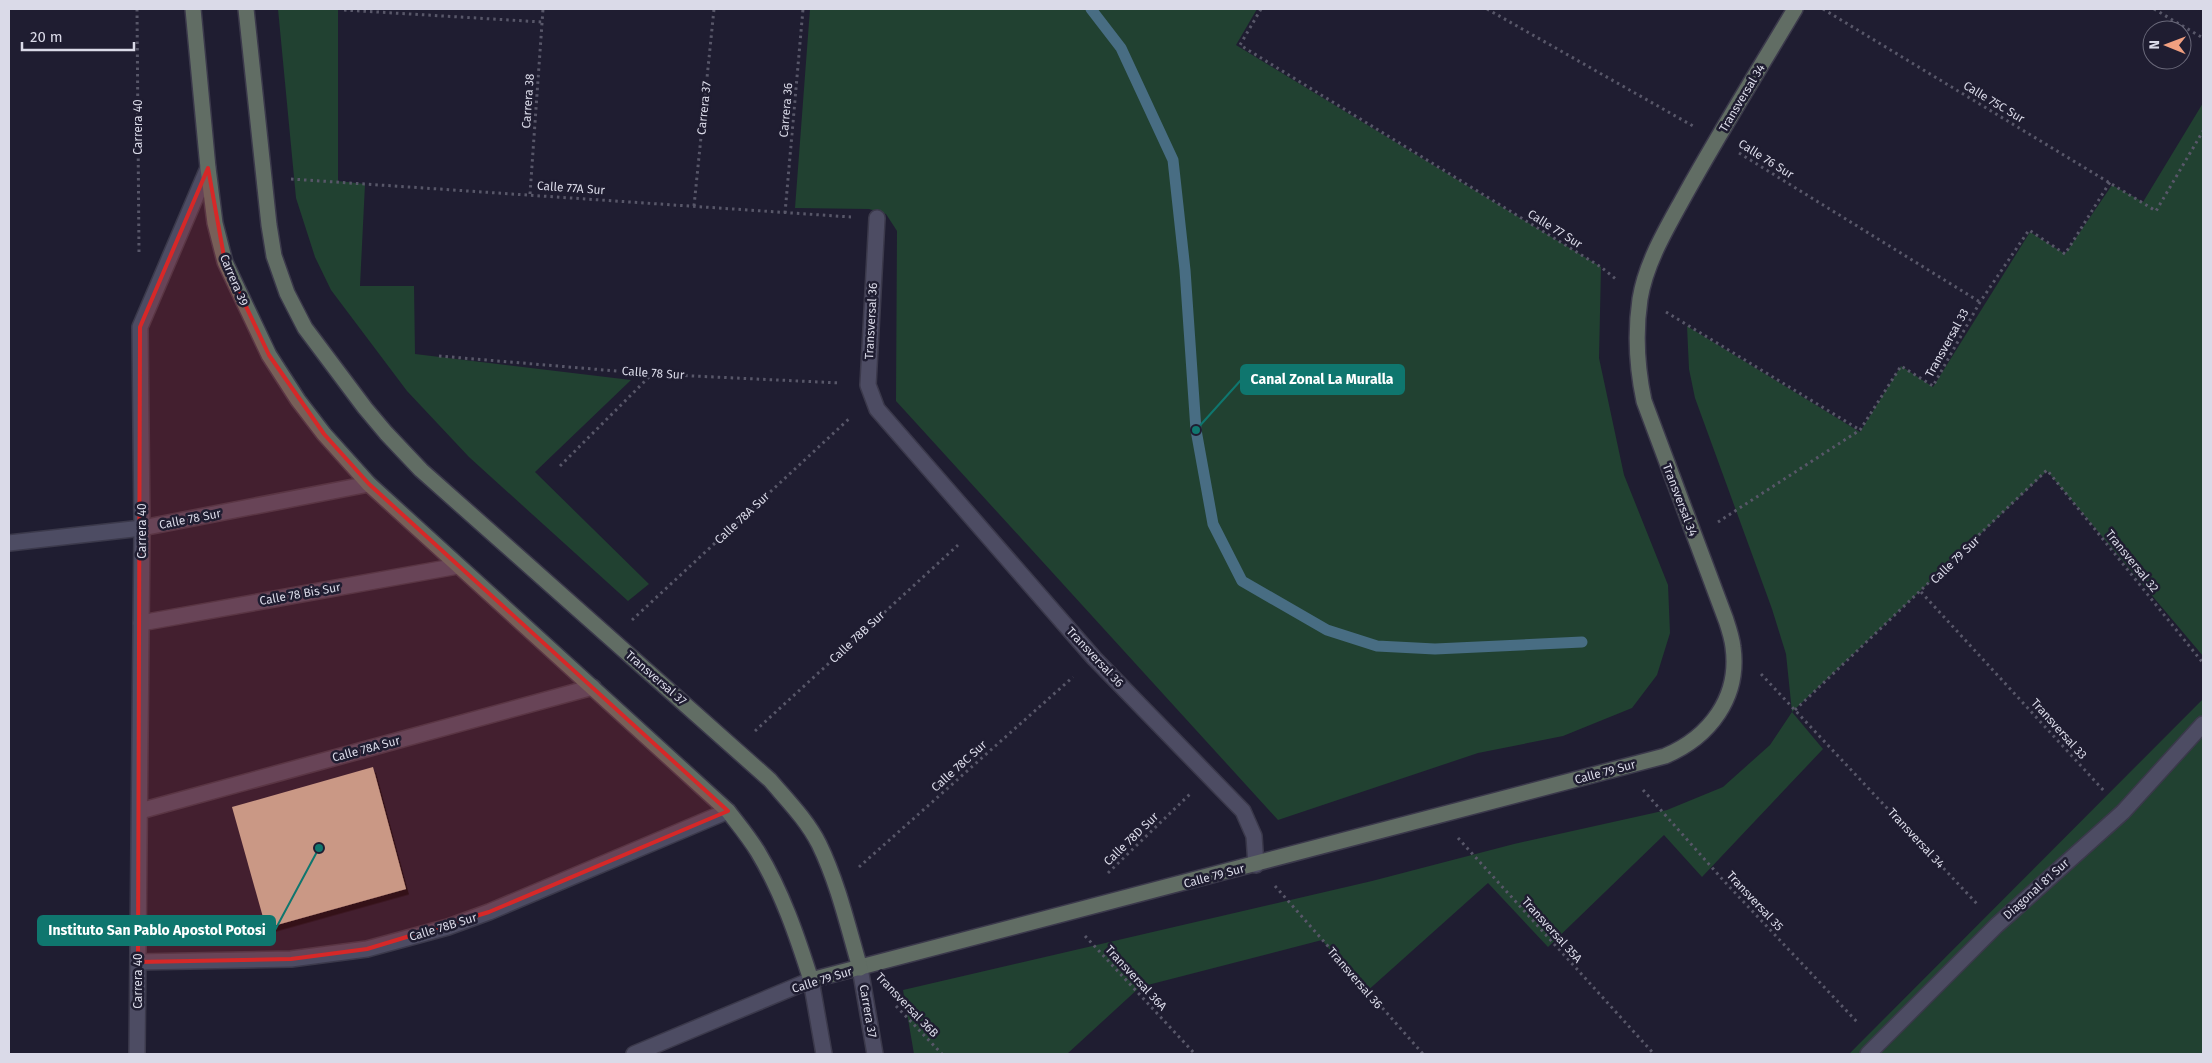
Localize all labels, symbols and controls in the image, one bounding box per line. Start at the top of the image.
scale bar [22,20,135,52]
north arrow [2142,20,2192,70]
text: 20 m [30,28,63,46]
text: N [2146,40,2163,50]
street label: Transversal 34 [1716,61,1768,135]
street label: Carrera 38 [519,73,537,129]
street label: Calle 75C Sur [1961,78,2027,126]
street label: Carrera 37 [694,81,714,135]
street label: Carrera 36 [777,82,795,138]
street label: Carrera 40 [131,99,145,155]
street label: Calle 76 Sur [1736,137,1797,182]
street label: Calle 77A Sur [536,179,606,197]
street label: Calle 77 Sur [1525,207,1585,251]
street label: Carrera 39 [217,252,251,308]
street label: Transversal 36 [862,282,880,360]
street label: Transversal 33 [1922,306,1972,380]
street label: Calle 78 Sur [621,364,685,382]
callout: Canal Zonal La Muralla [1241,365,1404,394]
text: Canal Zonal La Muralla [1251,371,1394,388]
street label: Transversal 34 [1660,462,1701,539]
street label: Calle 78A Sur [712,489,772,547]
street label: Carrera 40 [135,503,149,559]
street label: Calle 78 Sur [158,506,222,532]
street label: Transversal 32 [2103,527,2161,595]
street label: Calle 79 Sur [1928,533,1983,587]
street label: Calle 78 Bis Sur [258,580,342,608]
street label: Calle 78B Sur [827,608,888,666]
street label: Transversal 36 [1064,624,1126,690]
street label: Transversal 37 [623,648,689,708]
street label: Transversal 33 [2028,696,2090,762]
street label: Calle 78A Sur [331,733,402,765]
street label: Calle 78C Sur [929,737,990,794]
street label: Calle 79 Sur [1573,757,1637,787]
street label: Transversal 34 [1885,805,1948,871]
street label: Calle 78D Sur [1101,809,1161,869]
street label: Diagonal 81 Sur [2000,856,2072,922]
street label: Calle 79 Sur [1182,861,1246,891]
street label: Transversal 35 [1724,868,1786,934]
street label: Transversal 35A [1519,894,1585,966]
street label: Calle 78B Sur [407,910,479,944]
callout: Instituto San Pablo Apostol Potosi [38,916,275,945]
text: Instituto San Pablo Apostol Potosi [48,922,266,939]
street label: Transversal 36A [1102,943,1170,1013]
street label: Transversal 36 [1325,944,1385,1012]
street label: Carrera 40 [131,953,145,1009]
street label: Calle 79 Sur [790,964,854,996]
street label: Transversal 36B [873,970,941,1040]
street label: Carrera 37 [856,983,880,1039]

